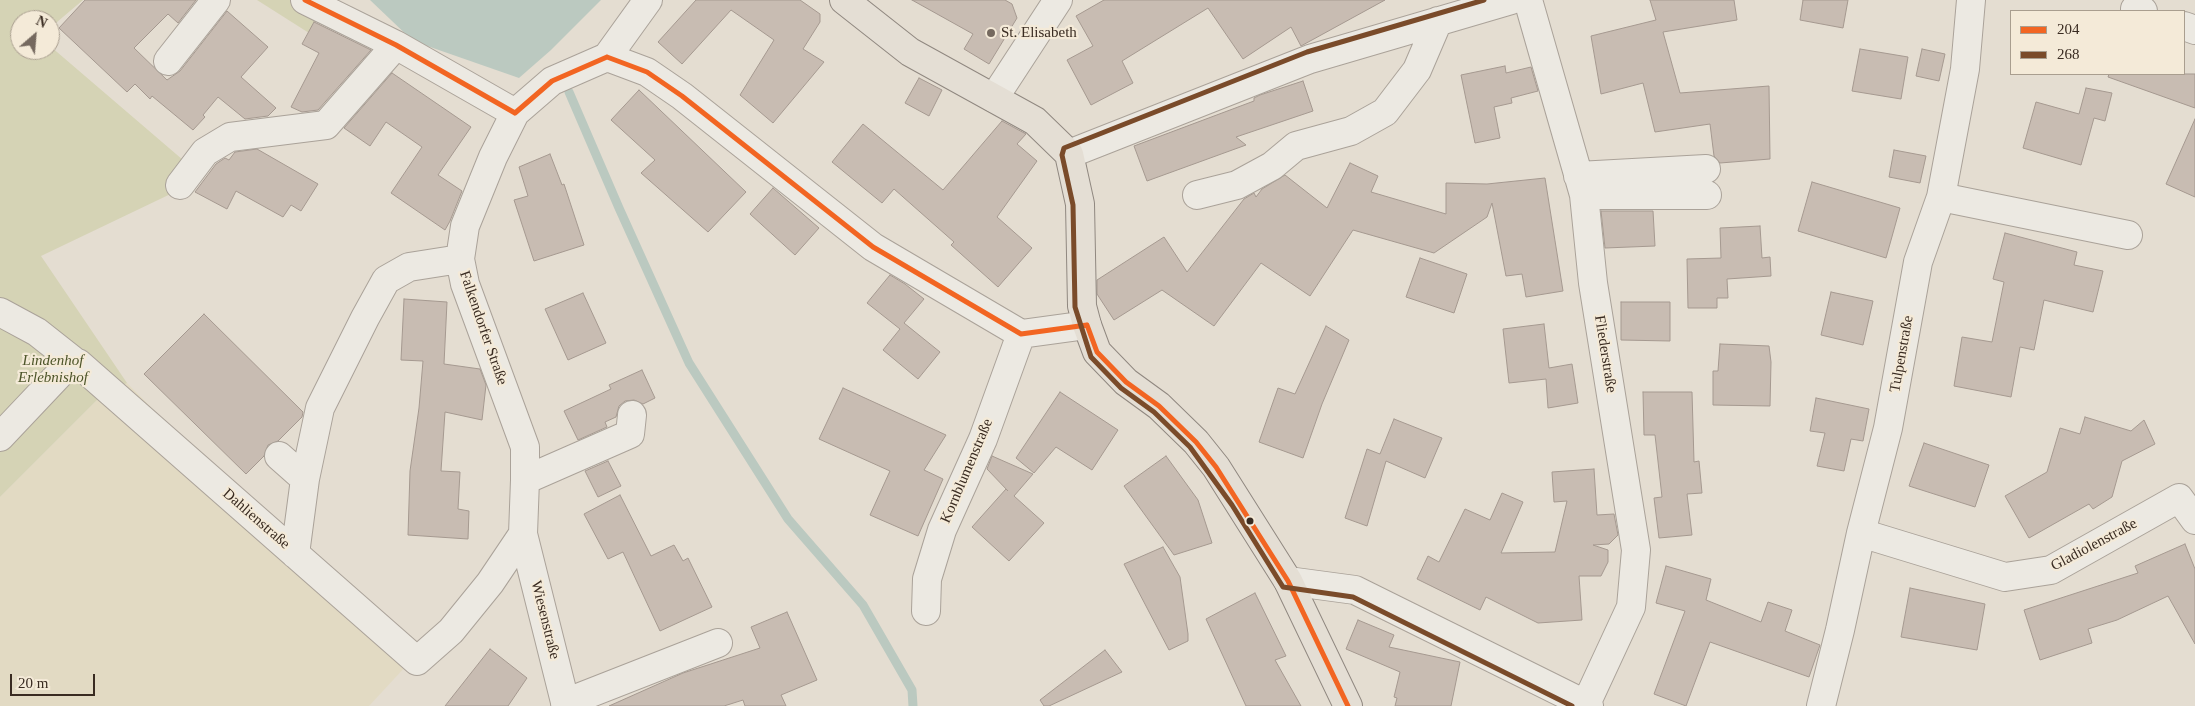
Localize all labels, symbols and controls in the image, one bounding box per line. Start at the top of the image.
north arrow [10,10,60,60]
legend [2010,10,2185,75]
text: N [34,13,49,31]
text: 204 [2057,21,2080,37]
place label: St. Elisabeth [1001,24,1077,42]
marker: St. Elisabeth [985,27,997,39]
text: 268 [2057,46,2080,62]
street label: Falkendorfer Straße [455,269,511,387]
street label: Fliederstraße [1590,314,1620,394]
street label: Tulpenstraße [1886,314,1918,394]
park label: Lindenhof Erlebnishof [18,352,88,387]
street label: Kornblumenstraße [937,416,997,526]
street label: Dahlienstraße [219,485,293,553]
street label: Gladiolenstraße [2048,515,2140,575]
unlabelled marker [1245,516,1255,526]
street label: Wiesenstraße [527,579,563,661]
scale bar [12,664,98,696]
text: 20 m [18,675,48,691]

